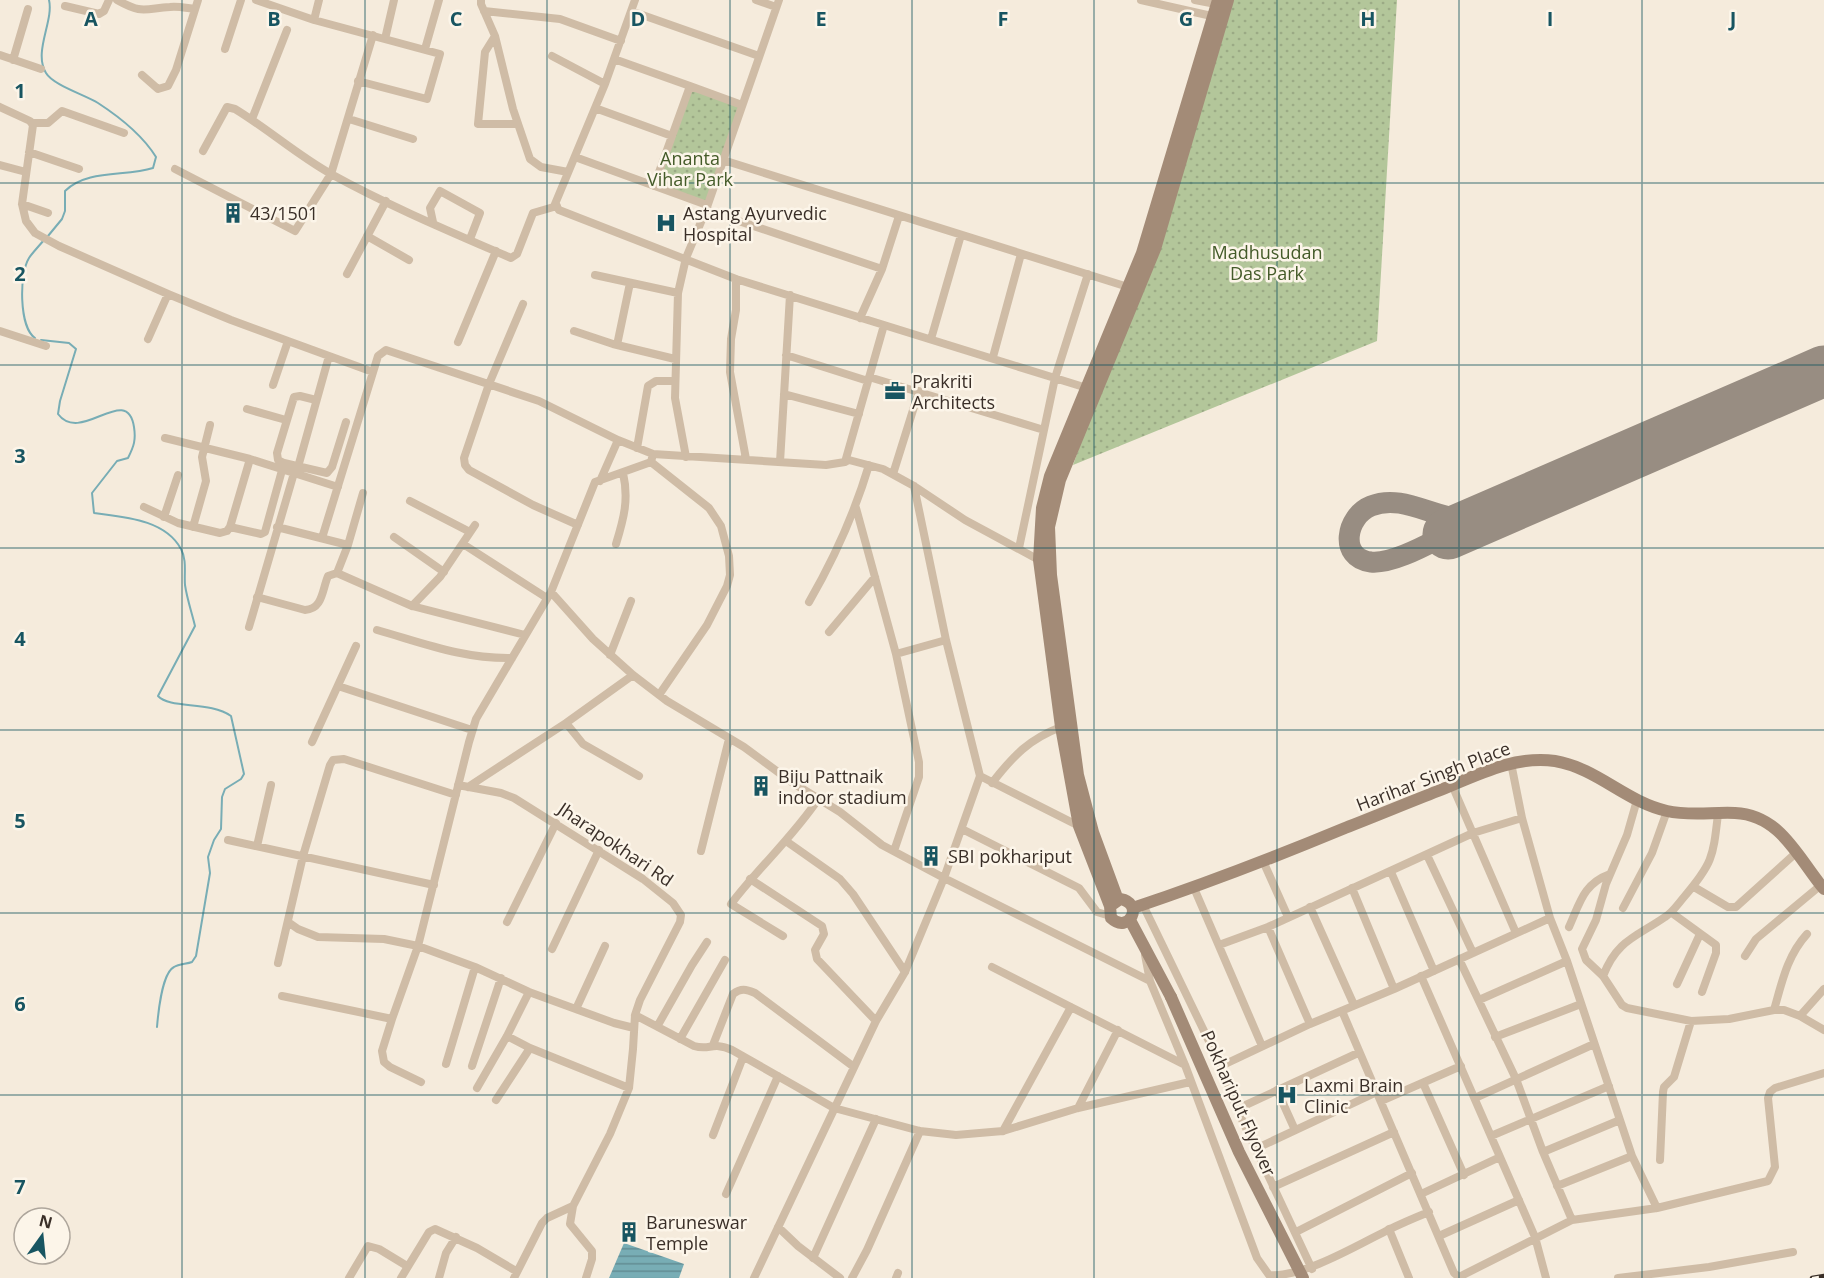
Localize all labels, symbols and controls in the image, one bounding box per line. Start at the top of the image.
text: A [84,5,98,32]
text: B [267,5,281,32]
text: C [450,5,463,32]
text: D [631,5,645,32]
text: E [815,5,827,32]
text: F [998,5,1008,32]
text: G [1179,5,1193,32]
text: H [1360,5,1376,32]
text: I [1547,5,1553,32]
text: J [1728,5,1736,32]
text: 1 [14,77,26,104]
park label: Ananta Vihar Park [647,146,734,191]
building icon: 43/1501 [221,201,245,225]
place label: 43/1501 [250,201,318,225]
place label: Astang Ayurvedic Hospital [683,201,827,246]
hospital icon: Astang Ayurvedic Hospital [654,211,678,235]
park label: Madhusudan Das Park [1212,240,1322,285]
text: 2 [14,260,26,287]
place label: Prakriti Architects [912,369,995,414]
office icon: Prakriti Architects [883,379,907,403]
text: 3 [14,442,26,469]
text: 4 [14,625,26,652]
street label: Harihar Singh Place [1352,736,1514,816]
place label: Biju Pattnaik indoor stadium [778,764,907,809]
building icon: Biju Pattnaik indoor stadium [749,774,773,798]
street label: Jharapokhari Rd [552,795,678,891]
text: 5 [14,807,26,834]
building icon: SBI pokhariput [919,844,943,868]
place label: SBI pokhariput [948,844,1072,868]
text: 6 [14,990,26,1017]
street label: Pokhariput Flyover [1196,1026,1282,1180]
place label: Laxmi Brain Clinic [1304,1073,1403,1118]
hospital icon: Laxmi Brain Clinic [1275,1083,1299,1107]
text: 7 [14,1173,26,1200]
north arrow [12,1206,72,1266]
text: N [37,1209,55,1234]
place label: Baruneswar Temple [646,1210,748,1255]
building icon: Baruneswar Temple [617,1220,641,1244]

